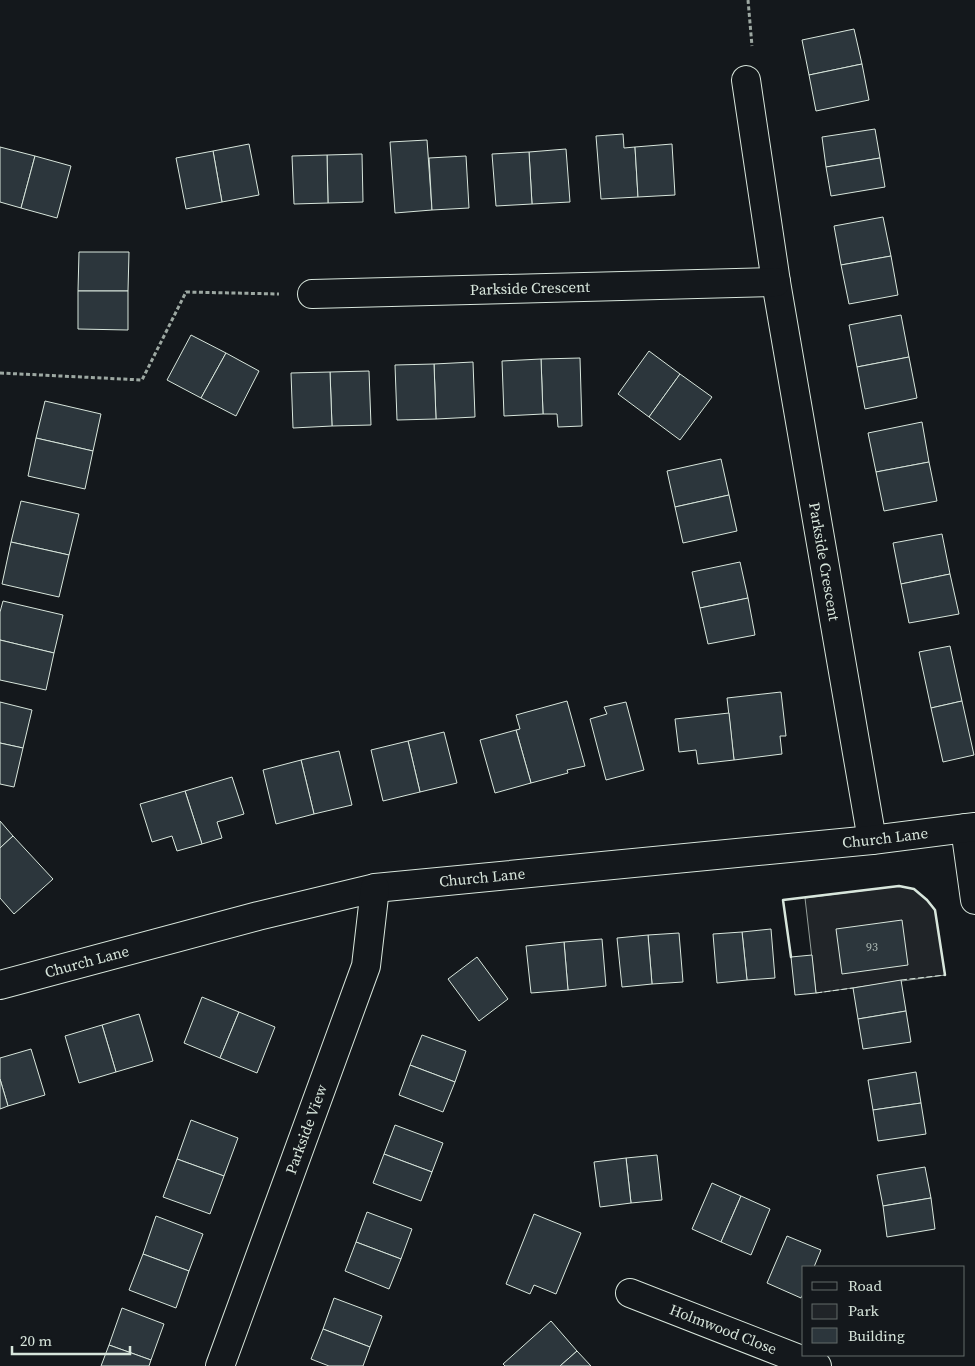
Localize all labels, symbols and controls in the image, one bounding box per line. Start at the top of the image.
street label: Parkside Crescent [470,276,590,300]
street label: Parkside Crescent [804,501,845,623]
street label: Church Lane [841,822,930,853]
street label: Church Lane [438,863,526,892]
house number: 93 [866,939,878,955]
street label: Church Lane [42,940,132,983]
street label: Parkside View [280,1081,332,1177]
legend [802,1266,965,1356]
text: Road [848,1275,882,1296]
street label: Holmwood Close [667,1299,780,1359]
text: Park [848,1300,880,1321]
scale bar [12,1324,130,1356]
text: Building [848,1325,905,1346]
text: 20 m [20,1330,52,1351]

